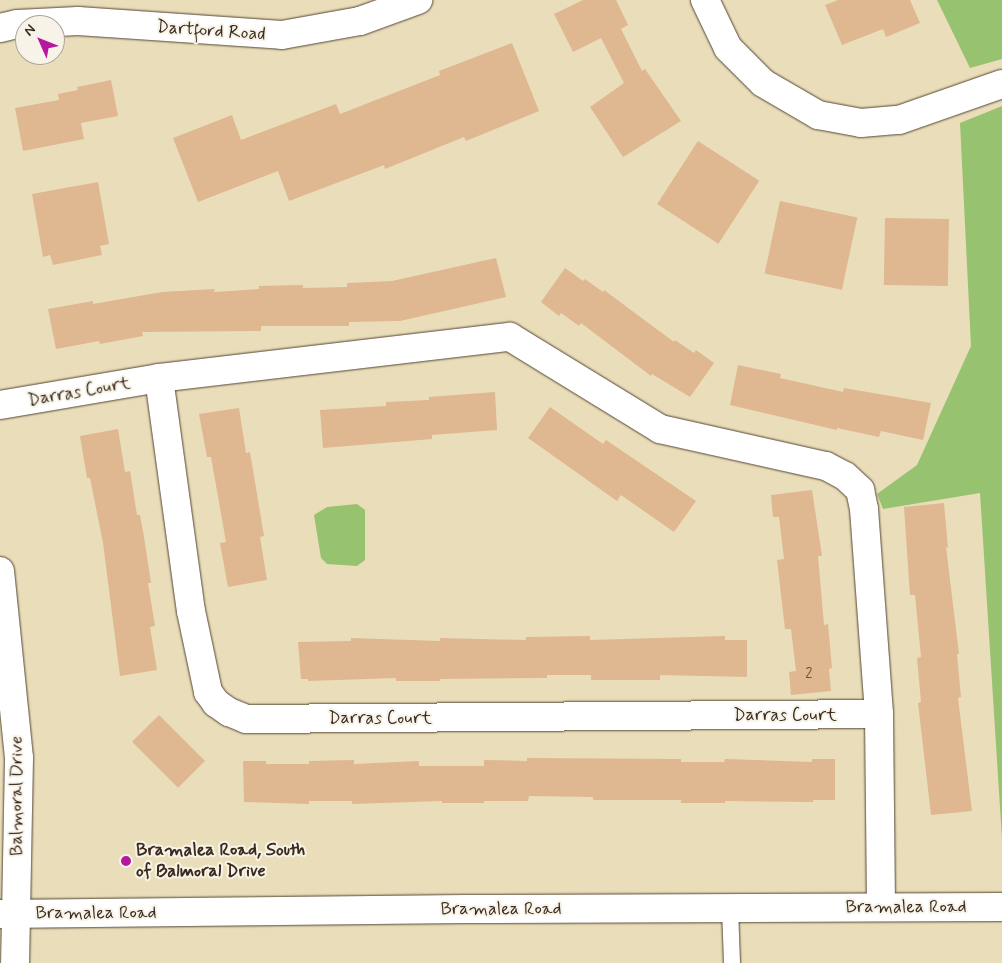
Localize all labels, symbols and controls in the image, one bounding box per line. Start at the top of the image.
north arrow [15,15,65,65]
street label: Dartford Road [156,16,266,46]
text: N [20,21,40,40]
street label: Darras Court [27,373,131,411]
house number: 2 [805,666,813,684]
street label: Darras Court [734,704,836,726]
street label: Darras Court [329,707,431,729]
street label: Balmoral Drive [6,737,28,855]
place label: Bramalea Road, South of Balmoral Drive [136,840,303,882]
marker: Bramalea Road, South of Balmoral Drive [120,855,132,867]
street label: Bramalea Road [846,896,966,918]
street label: Bramalea Road [441,898,561,920]
street label: Bramalea Road [36,902,156,924]

